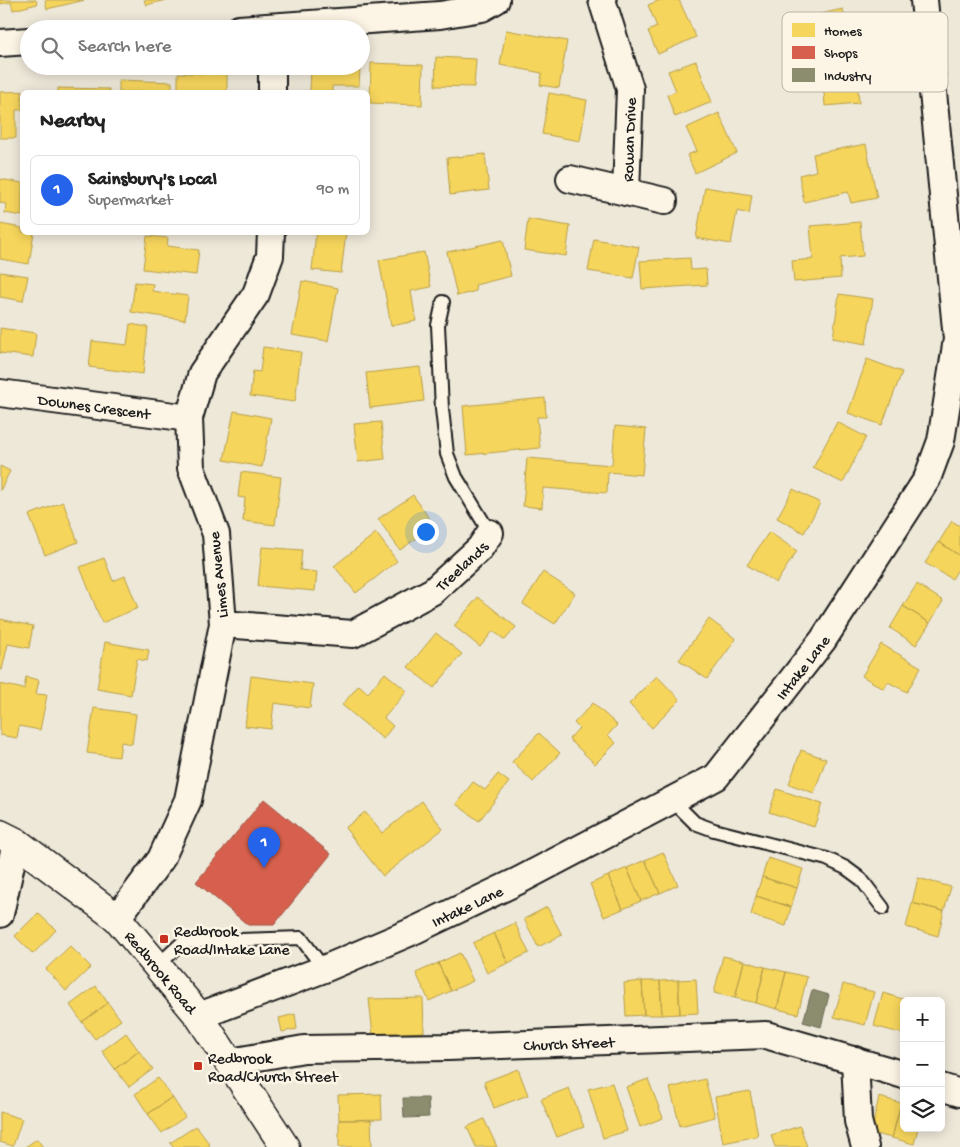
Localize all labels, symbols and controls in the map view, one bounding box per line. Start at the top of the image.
legend [782,12,948,92]
search box [20,20,370,75]
text: Homes [824,24,862,41]
icon: search [38,34,66,62]
text: Search here [78,36,172,59]
text: Shops [824,46,858,63]
text: Industry [824,69,872,86]
street label: Rowan Drive [620,96,643,182]
text: Nearby [40,110,105,135]
text: Sainsbury's Local [88,169,217,192]
text: 1 [54,181,60,200]
text: 90 m [317,181,349,200]
text: Supermarket [88,192,173,211]
street label: Downes Crescent [35,392,152,426]
your location [413,519,439,545]
street label: Limes Avenue [206,530,234,619]
street label: Treelands [433,539,495,597]
street label: Intake Lane [774,633,837,705]
pin: 1 [248,827,280,868]
street label: Intake Lane [430,883,508,934]
place label: Redbrook Road/Intake Lane [174,924,290,961]
street label: Redbrook Road [119,928,200,1020]
marker: Redbrook Road/Intake Lane [158,933,170,945]
map controls [900,997,945,1132]
button: + [900,997,945,1042]
street label: Church Street [523,1035,616,1057]
button: − [900,1042,945,1087]
place label: Redbrook Road/Church Street [208,1051,339,1088]
marker: Redbrook Road/Church Street [192,1060,204,1072]
button: layers [900,1087,945,1132]

